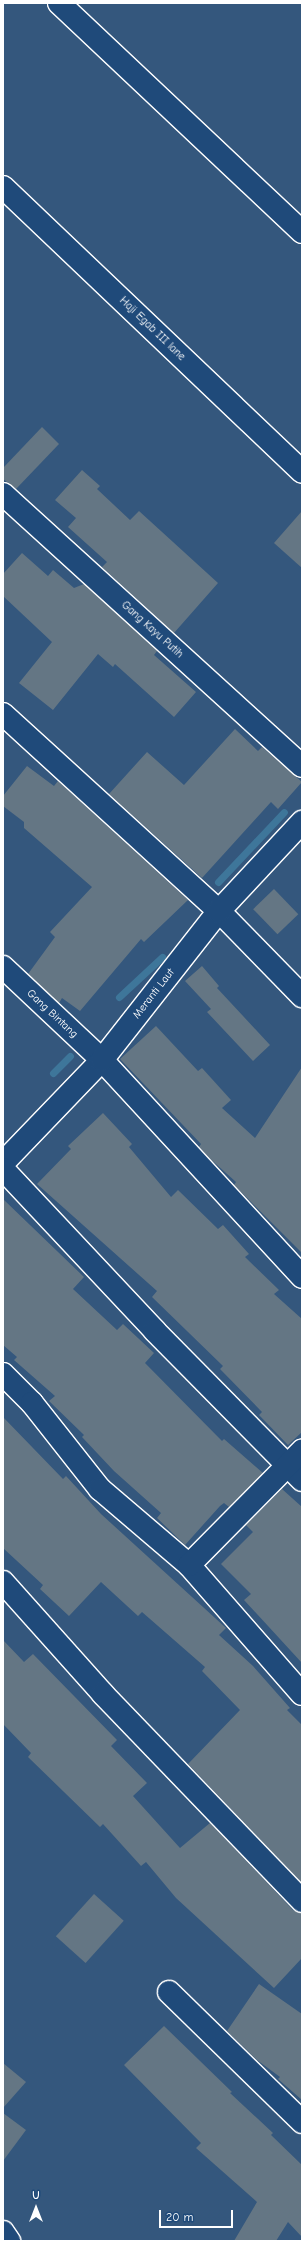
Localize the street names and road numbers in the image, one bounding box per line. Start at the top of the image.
street label: Haji Egab III lane [116,294,188,364]
street label: Gang Kayu Putih [118,599,186,661]
street label: Meranti Laut [130,966,178,1022]
street label: Gang Bintang [24,987,80,1041]

